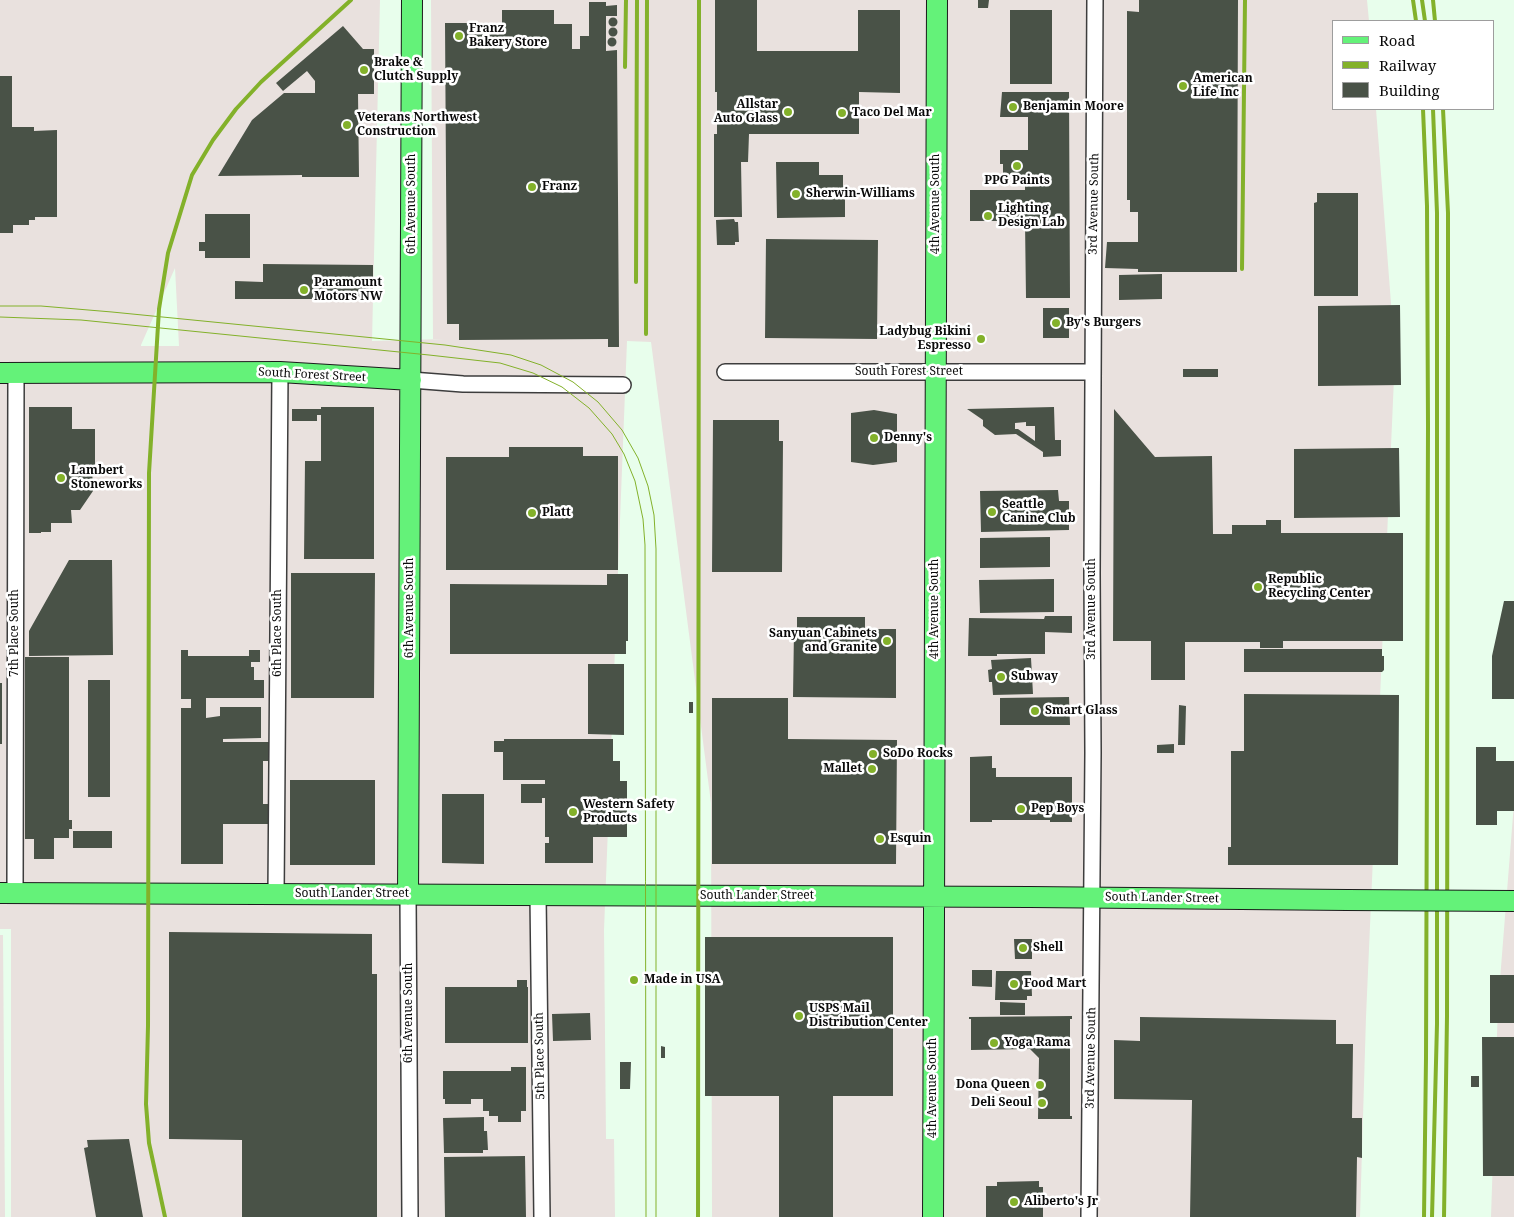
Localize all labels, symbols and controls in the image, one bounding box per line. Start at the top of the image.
legend [1332,20,1494,110]
place label: Franz Bakery Store [469,22,547,50]
marker: Franz Bakery Store [453,30,465,42]
text: Road [1379,30,1415,50]
text: Railway [1379,55,1436,75]
place label: Brake & Clutch Supply [374,56,458,84]
marker: Brake & Clutch Supply [358,64,370,76]
place label: American Life Inc [1193,72,1253,100]
marker: American Life Inc [1177,80,1189,92]
text: Building [1379,80,1440,100]
place label: Allstar Auto Glass [714,98,778,126]
place label: Benjamin Moore [1023,100,1124,114]
marker: Benjamin Moore [1007,101,1019,113]
marker: Allstar Auto Glass [782,106,794,118]
place label: Taco Del Mar [852,106,932,120]
marker: Taco Del Mar [836,107,848,119]
place label: Veterans Northwest Construction [357,111,477,139]
marker: Veterans Northwest Construction [341,119,353,131]
street label: 3rd Avenue South [1086,153,1102,255]
street label: 6th Avenue South [405,154,419,254]
street label: 4th Avenue South [929,154,943,254]
marker: PPG Paints [1011,160,1023,172]
place label: PPG Paints [984,174,1050,188]
place label: Franz [542,180,577,194]
marker: Franz [526,181,538,193]
place label: Sherwin-Williams [806,187,915,201]
marker: Sherwin-Williams [790,188,802,200]
place label: Lighting Design Lab [998,202,1065,230]
marker: Lighting Design Lab [982,210,994,222]
place label: Paramount Motors NW [314,276,382,304]
marker: Paramount Motors NW [298,284,310,296]
place label: By's Burgers [1066,316,1141,330]
marker: By's Burgers [1050,317,1062,329]
place label: Ladybug Bikini Espresso [879,325,971,353]
marker: Ladybug Bikini Espresso [975,333,987,345]
street label: South Forest Street [258,365,366,385]
street label: South Forest Street [855,365,963,379]
place label: Denny's [884,431,932,445]
marker: Denny's [868,432,880,444]
place label: Lambert Stoneworks [71,464,142,492]
marker: Lambert Stoneworks [55,472,67,484]
place label: Seattle Canine Club [1002,498,1075,526]
place label: Platt [542,506,571,520]
marker: Seattle Canine Club [986,506,998,518]
marker: Platt [526,507,538,519]
street label: 6th Avenue South [403,558,417,658]
street label: 3rd Avenue South [1085,558,1099,660]
street label: 4th Avenue South [928,559,942,659]
place label: Republic Recycling Center [1268,573,1370,601]
marker: Republic Recycling Center [1252,581,1264,593]
street label: 7th Place South [8,589,22,677]
street label: 6th Place South [271,589,285,677]
place label: Sanyuan Cabinets and Granite [769,627,877,655]
marker: Sanyuan Cabinets and Granite [881,635,893,647]
place label: Subway [1011,670,1058,684]
marker: Subway [995,671,1007,683]
place label: Smart Glass [1045,704,1117,718]
marker: Smart Glass [1029,705,1041,717]
place label: SoDo Rocks [883,747,953,761]
marker: SoDo Rocks [867,748,879,760]
place label: Mallet [823,762,862,776]
marker: Mallet [866,763,878,775]
place label: Western Safety Products [583,798,675,826]
place label: Pep Boys [1031,802,1084,816]
marker: Pep Boys [1015,803,1027,815]
marker: Western Safety Products [567,806,579,818]
place label: Esquin [890,832,932,846]
marker: Esquin [874,833,886,845]
street label: South Lander Street [295,887,409,901]
street label: South Lander Street [700,889,814,903]
street label: South Lander Street [1105,890,1219,906]
place label: Shell [1033,941,1063,955]
marker: Shell [1017,942,1029,954]
street label: 6th Avenue South [402,963,416,1063]
place label: Made in USA [644,973,720,987]
marker: Made in USA [628,974,640,986]
place label: Food Mart [1024,977,1086,991]
marker: Food Mart [1008,978,1020,990]
place label: USPS Mail Distribution Center [809,1002,928,1030]
street label: 3rd Avenue South [1083,1007,1099,1109]
marker: USPS Mail Distribution Center [793,1010,805,1022]
street label: 5th Place South [532,1012,548,1100]
place label: Yoga Rama [1004,1036,1071,1050]
marker: Yoga Rama [988,1037,1000,1049]
street label: 4th Avenue South [926,1038,940,1138]
place label: Dona Queen [956,1078,1030,1092]
marker: Dona Queen [1034,1079,1046,1091]
place label: Deli Seoul [971,1096,1032,1110]
marker: Deli Seoul [1036,1097,1048,1109]
place label: Aliberto's Jr [1024,1195,1098,1209]
marker: Aliberto's Jr [1008,1196,1020,1208]

